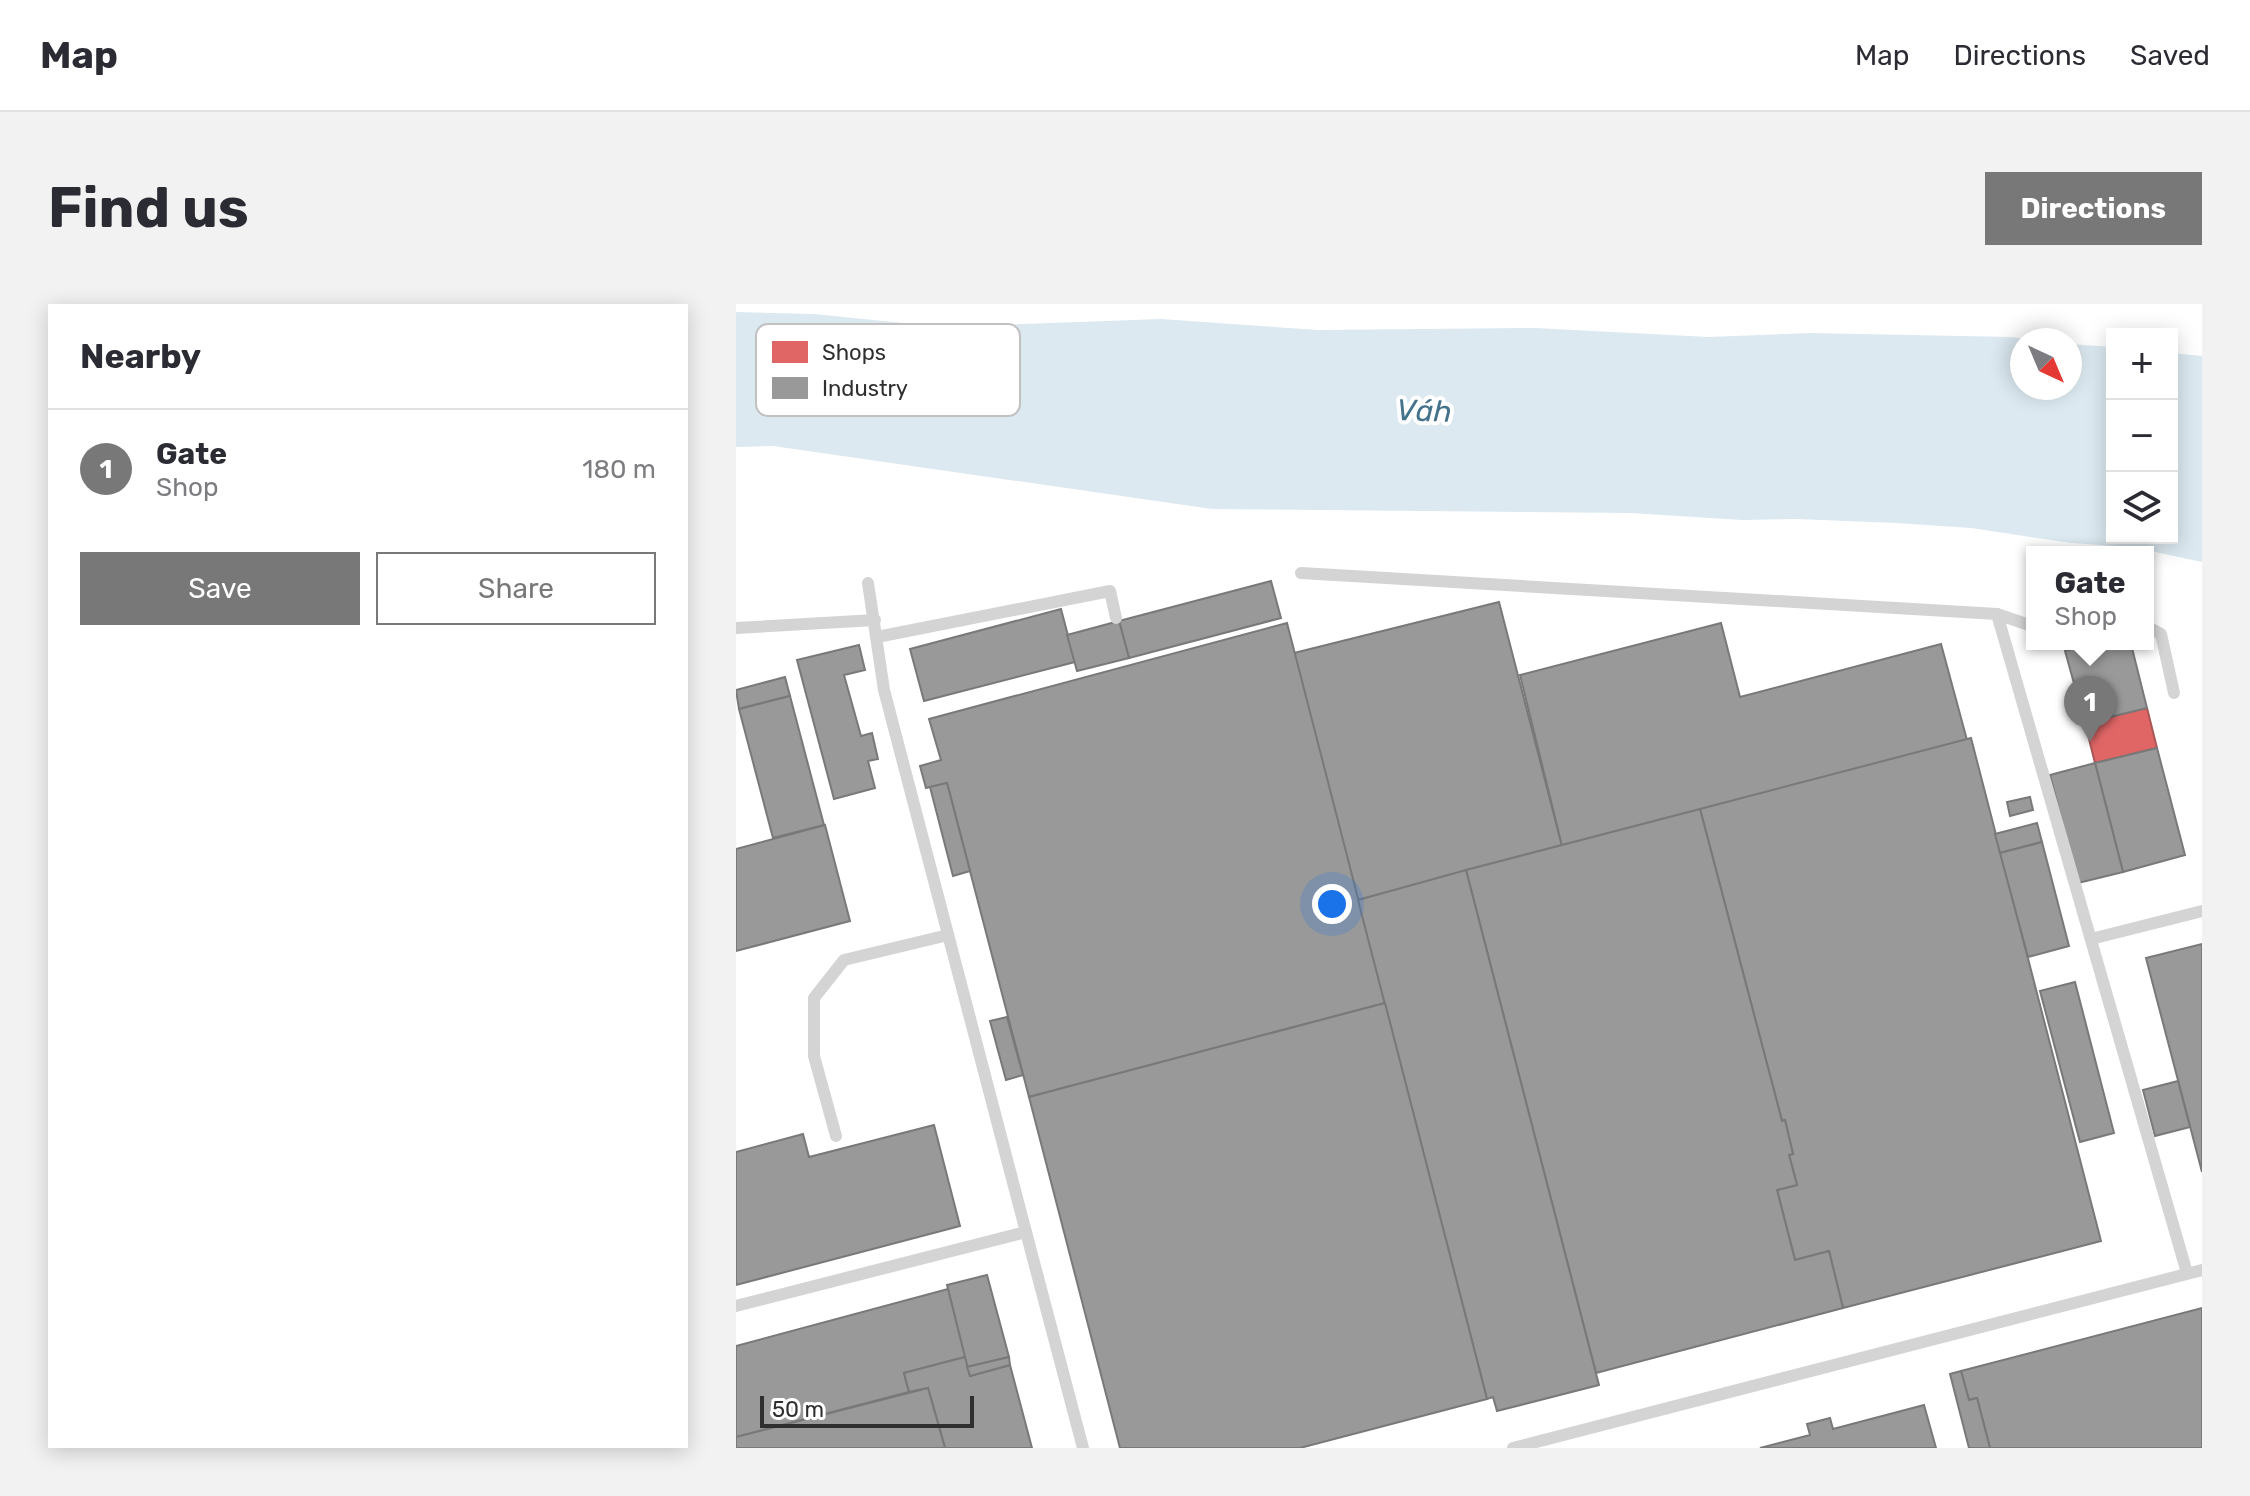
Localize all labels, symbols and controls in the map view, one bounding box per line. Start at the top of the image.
text: Map [40,32,118,78]
text: Map [1855,39,1909,72]
text: Directions [1953,39,2086,72]
text: Saved [2130,39,2210,72]
button: Directions [1985,172,2202,245]
text: Find us [48,175,249,241]
legend [756,324,1020,416]
north arrow [2010,328,2082,400]
map controls [2106,328,2178,544]
button: + [2106,328,2178,400]
text: Nearby [80,336,201,377]
text: Shops [822,339,886,366]
text: Industry [822,375,908,402]
water label: Váh [1396,392,1452,430]
button: − [2106,400,2178,472]
text: Gate [156,436,227,472]
text: 1 [100,454,112,485]
text: 180 m [582,454,656,485]
text: Shop [156,472,218,503]
button: layers [2106,472,2178,544]
popup [2026,546,2154,650]
button: Save [80,552,360,625]
button: Share [376,552,656,625]
text: Gate [2055,565,2126,601]
text: Shop [2055,601,2117,632]
pin: 1 [2064,676,2116,742]
your location [1312,884,1352,924]
scale bar [760,1392,974,1428]
text: 50 m [772,1396,824,1423]

